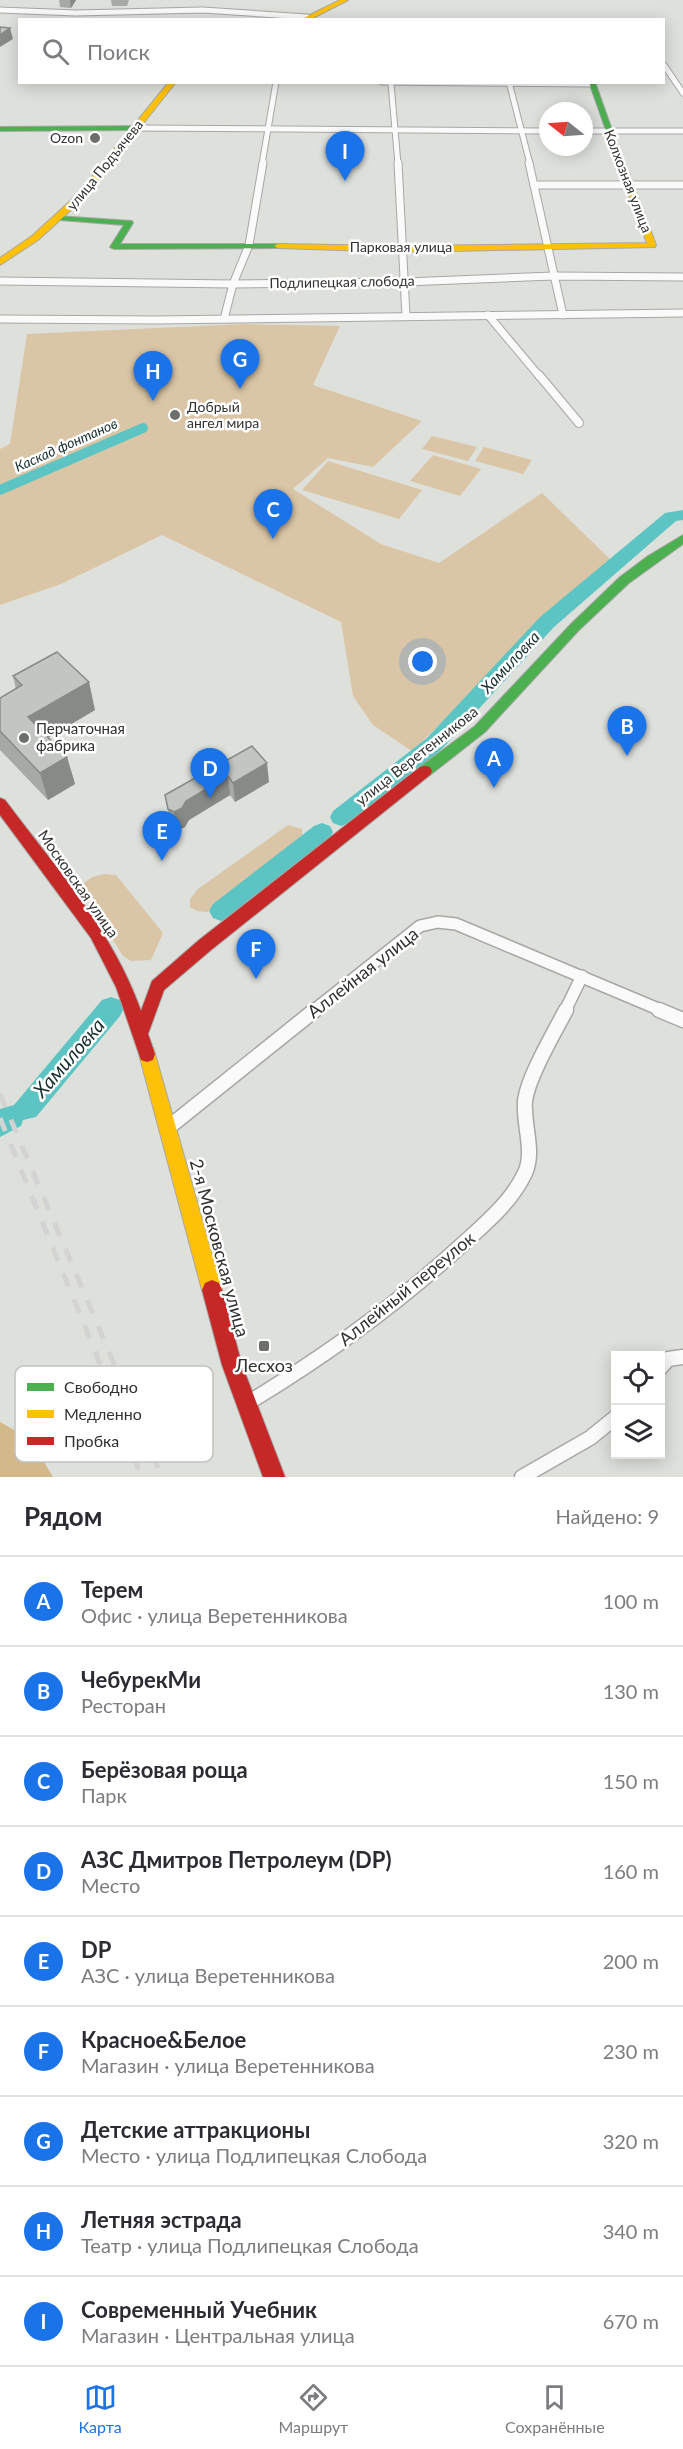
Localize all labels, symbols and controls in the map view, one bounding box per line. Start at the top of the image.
search box [18,18,665,84]
icon: search [39,35,72,68]
text: Поиск [87,38,150,65]
north arrow [539,102,593,156]
street label: улица Подъячева [63,116,146,213]
street label: Колхозная улица [601,127,656,235]
place label: Ozon [50,129,83,146]
marker: Ozon [88,131,102,145]
pin: I [326,132,364,181]
street label: Парковая улица [350,238,452,255]
street label: Подлипецкая слобода [269,272,415,291]
pin: G [220,340,260,389]
pin: H [134,352,172,401]
place label: Добрый ангел мира [187,398,259,431]
marker: Добрый ангел мира [168,408,182,422]
water label: Каскад фонтанов [12,414,120,475]
pin: C [254,490,292,539]
water label: Хамиловка [476,627,543,697]
your location [408,647,437,676]
street label: улица Веретенникова [352,702,481,809]
pin: B [608,706,646,756]
place label: Перчаточная фабрика [36,719,125,754]
marker: Перчаточная фабрика [17,731,31,745]
pin: A [474,738,514,788]
pin: D [190,748,230,798]
pin: E [142,812,182,861]
street label: Московская улица [35,826,123,941]
street label: Аллейная улица [302,922,422,1022]
pin: F [236,930,276,979]
water label: Хамиловка [27,1013,109,1102]
street label: 2-я Московская улица [186,1156,254,1339]
street label: Аллейный переулок [334,1226,479,1350]
marker: Лесхоз [257,1339,271,1353]
map controls [611,1351,665,1459]
button: locate [611,1351,665,1405]
place label: Лесхоз [234,1354,293,1376]
legend [15,1366,213,1462]
text: Свободно [64,1377,138,1396]
text: Медленно [64,1404,142,1423]
button: layers [611,1405,665,1459]
text: Пробка [64,1431,119,1450]
text: Рядом [24,1500,102,1532]
text: Найдено: 9 [556,1504,659,1528]
text: Терем [81,1576,143,1603]
text: A [37,1589,50,1613]
text: 100 m [603,1589,659,1613]
text: Офис · улица Веретенникова [81,1603,348,1627]
text: ЧебурекМи [81,1666,201,1693]
text: B [37,1679,50,1703]
text: 130 m [603,1679,659,1703]
text: Ресторан [81,1693,166,1717]
text: Берёзовая роща [81,1756,248,1783]
text: C [37,1769,50,1793]
text: 150 m [603,1769,659,1793]
text: Парк [81,1783,127,1807]
text: АЗС Дмитров Петролеум (DP) [81,1846,391,1873]
text: D [36,1859,51,1883]
text: 160 m [603,1859,659,1883]
text: Место [81,1873,140,1897]
text: DP [81,1936,111,1963]
text: E [38,1949,49,1973]
text: 200 m [603,1949,659,1973]
text: АЗС · улица Веретенникова [81,1963,335,1987]
text: Красное&Белое [81,2026,246,2053]
text: F [38,2039,49,2063]
text: 230 m [603,2039,659,2063]
text: Магазин · улица Веретенникова [81,2053,375,2077]
text: Детские аттракционы [81,2116,310,2143]
text: G [36,2129,51,2153]
text: 320 m [603,2129,659,2153]
text: Место · улица Подлипецкая Слобода [81,2143,427,2167]
text: Летняя эстрада [81,2206,242,2233]
text: H [36,2219,51,2243]
text: 340 m [603,2219,659,2243]
text: Театр · улица Подлипецкая Слобода [81,2233,419,2257]
text: Современный Учебник [81,2296,317,2323]
text: I [41,2309,46,2333]
text: 670 m [603,2309,659,2333]
text: Магазин · Центральная улица [81,2323,355,2347]
tab: Карта [78,2381,122,2436]
tab: Маршрут [278,2381,348,2436]
tab: Сохранённые [505,2381,605,2436]

